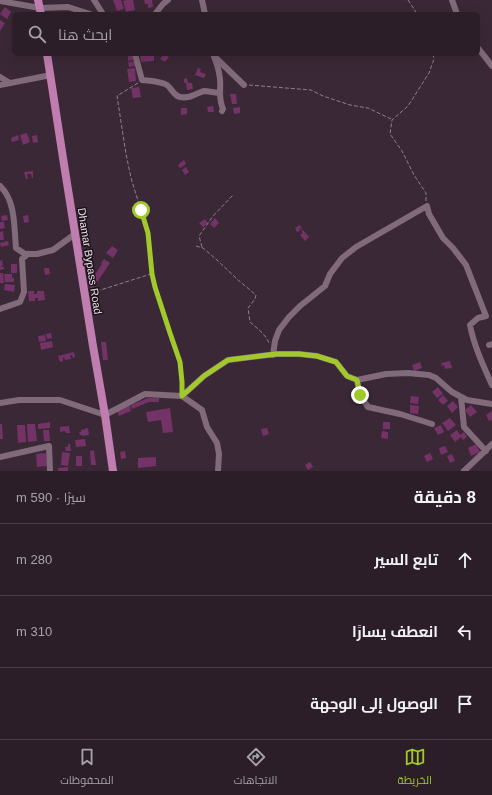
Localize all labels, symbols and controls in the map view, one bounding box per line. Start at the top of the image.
search box [12,12,480,56]
icon: search [26,23,48,45]
text: ابحث هنا [58,26,112,43]
route start [132,201,150,219]
street label: Dhamar Bypass Road [76,207,104,315]
route end [351,386,369,404]
text: 8 دقيقة [414,488,476,507]
text: سيرًا · 590 m [16,490,86,505]
icon: ahead [454,549,476,571]
text: تابع السير [374,551,438,568]
text: 280 m [16,552,52,567]
icon: left [454,621,476,643]
text: انعطف يسارًا [352,623,438,640]
text: 310 m [16,624,52,639]
icon: arrive [454,693,476,715]
text: الوصول إلى الوجهة [310,695,438,712]
tab: المحفوظات [60,746,114,790]
tab: الاتجاهات [234,746,277,790]
tab: الخريطة [398,746,432,790]

